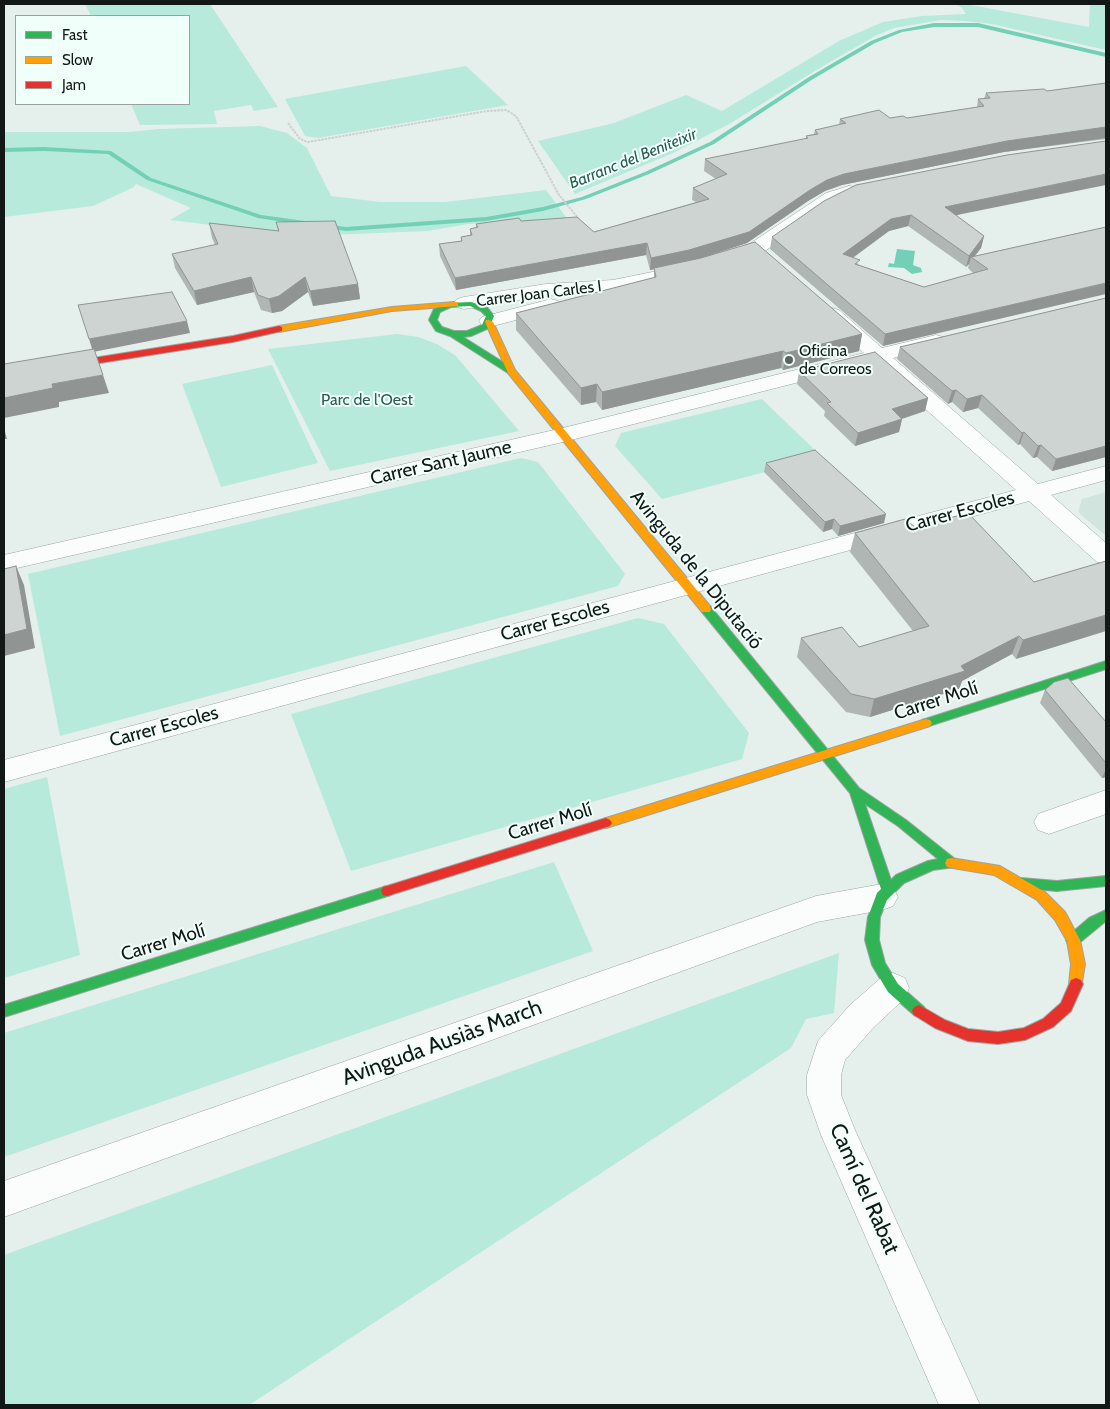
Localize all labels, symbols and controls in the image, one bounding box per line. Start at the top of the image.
legend [15,15,190,105]
text: Fast [62,26,87,44]
text: Slow [62,51,93,69]
text: Jam [62,76,86,94]
water label: Barranc del Beniteixir [566,125,700,193]
street label: Carrer Joan Carles I [475,277,603,311]
place label: Oficina de Correos [799,341,872,379]
marker: Oficina de Correos [783,354,795,366]
park label: Parc de l'Oest [321,390,413,410]
street label: Carrer Sant Jaume [368,436,514,490]
street label: Avinguda de la Diputació [625,486,767,654]
street label: Carrer Escoles [903,487,1017,537]
street label: Carrer Escoles [498,596,612,646]
street label: Carrer Molí [891,677,981,725]
street label: Carrer Escoles [107,702,221,752]
street label: Carrer Molí [505,798,595,846]
street label: Carrer Molí [118,919,208,967]
street label: Avinguda Ausiàs March [338,995,546,1091]
street label: Camí del Rabat [823,1120,905,1258]

